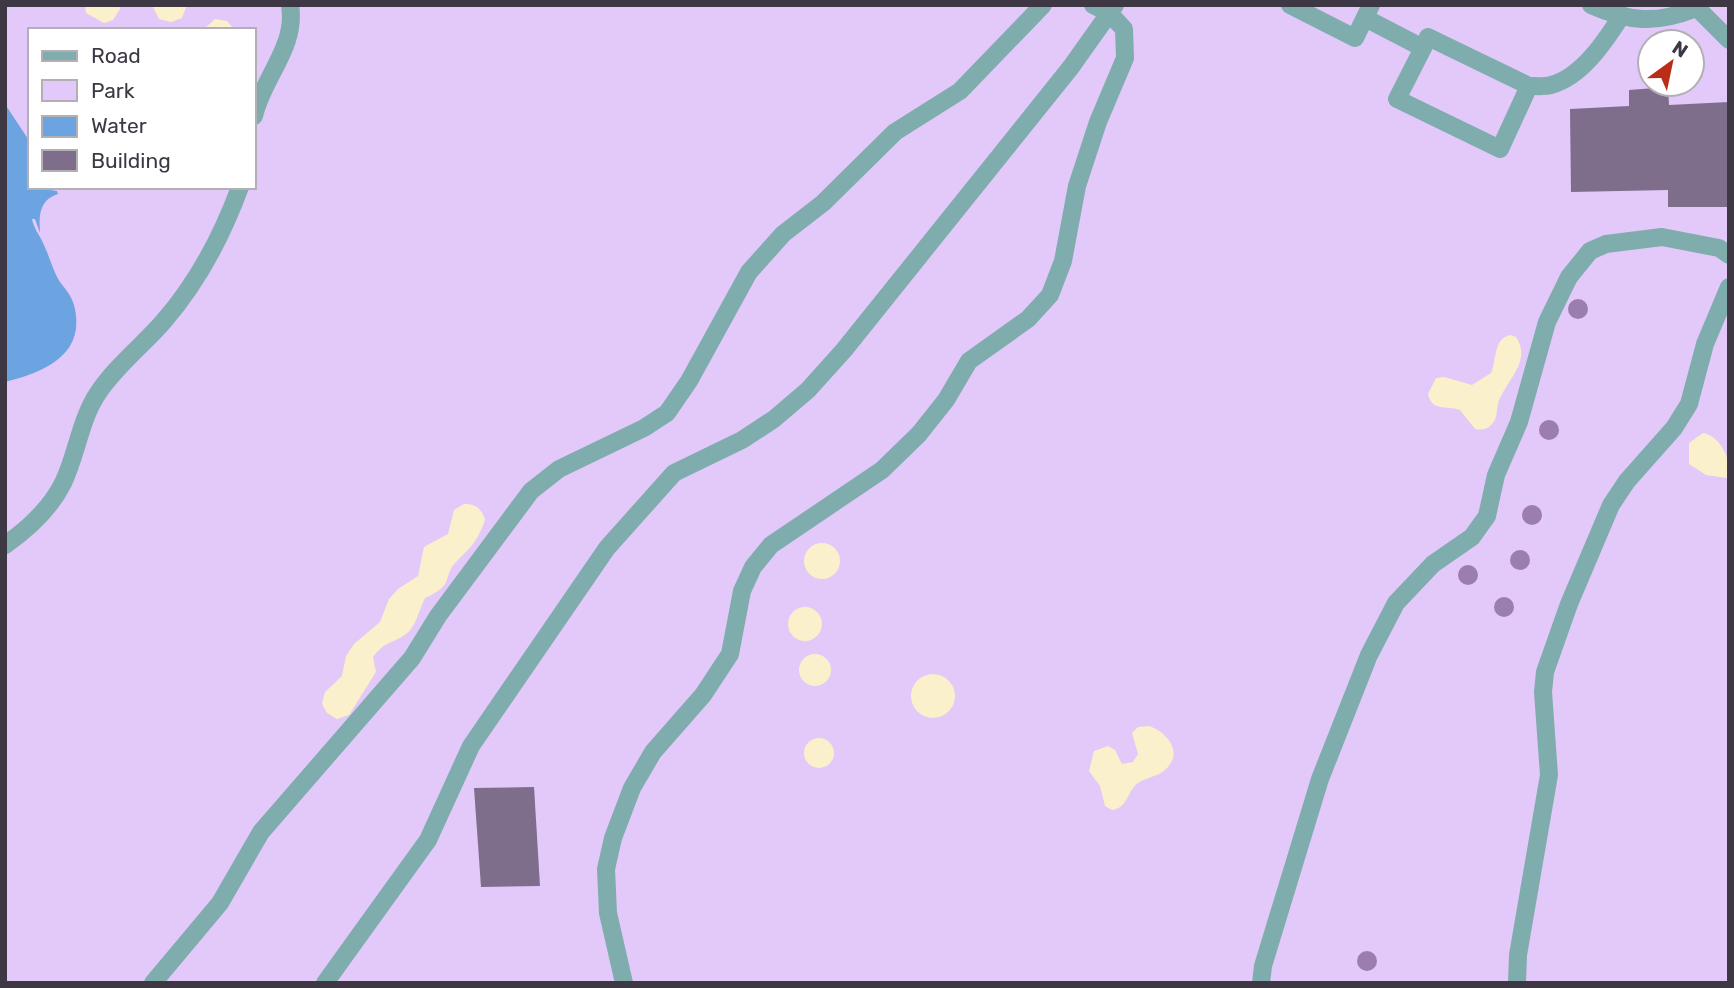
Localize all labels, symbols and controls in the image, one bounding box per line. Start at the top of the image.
legend [28,28,256,189]
north arrow [1636,28,1706,98]
text: N [1668,36,1692,63]
text: Road [91,43,141,68]
text: Park [91,78,135,103]
text: Water [91,113,147,138]
text: Building [91,148,171,173]

